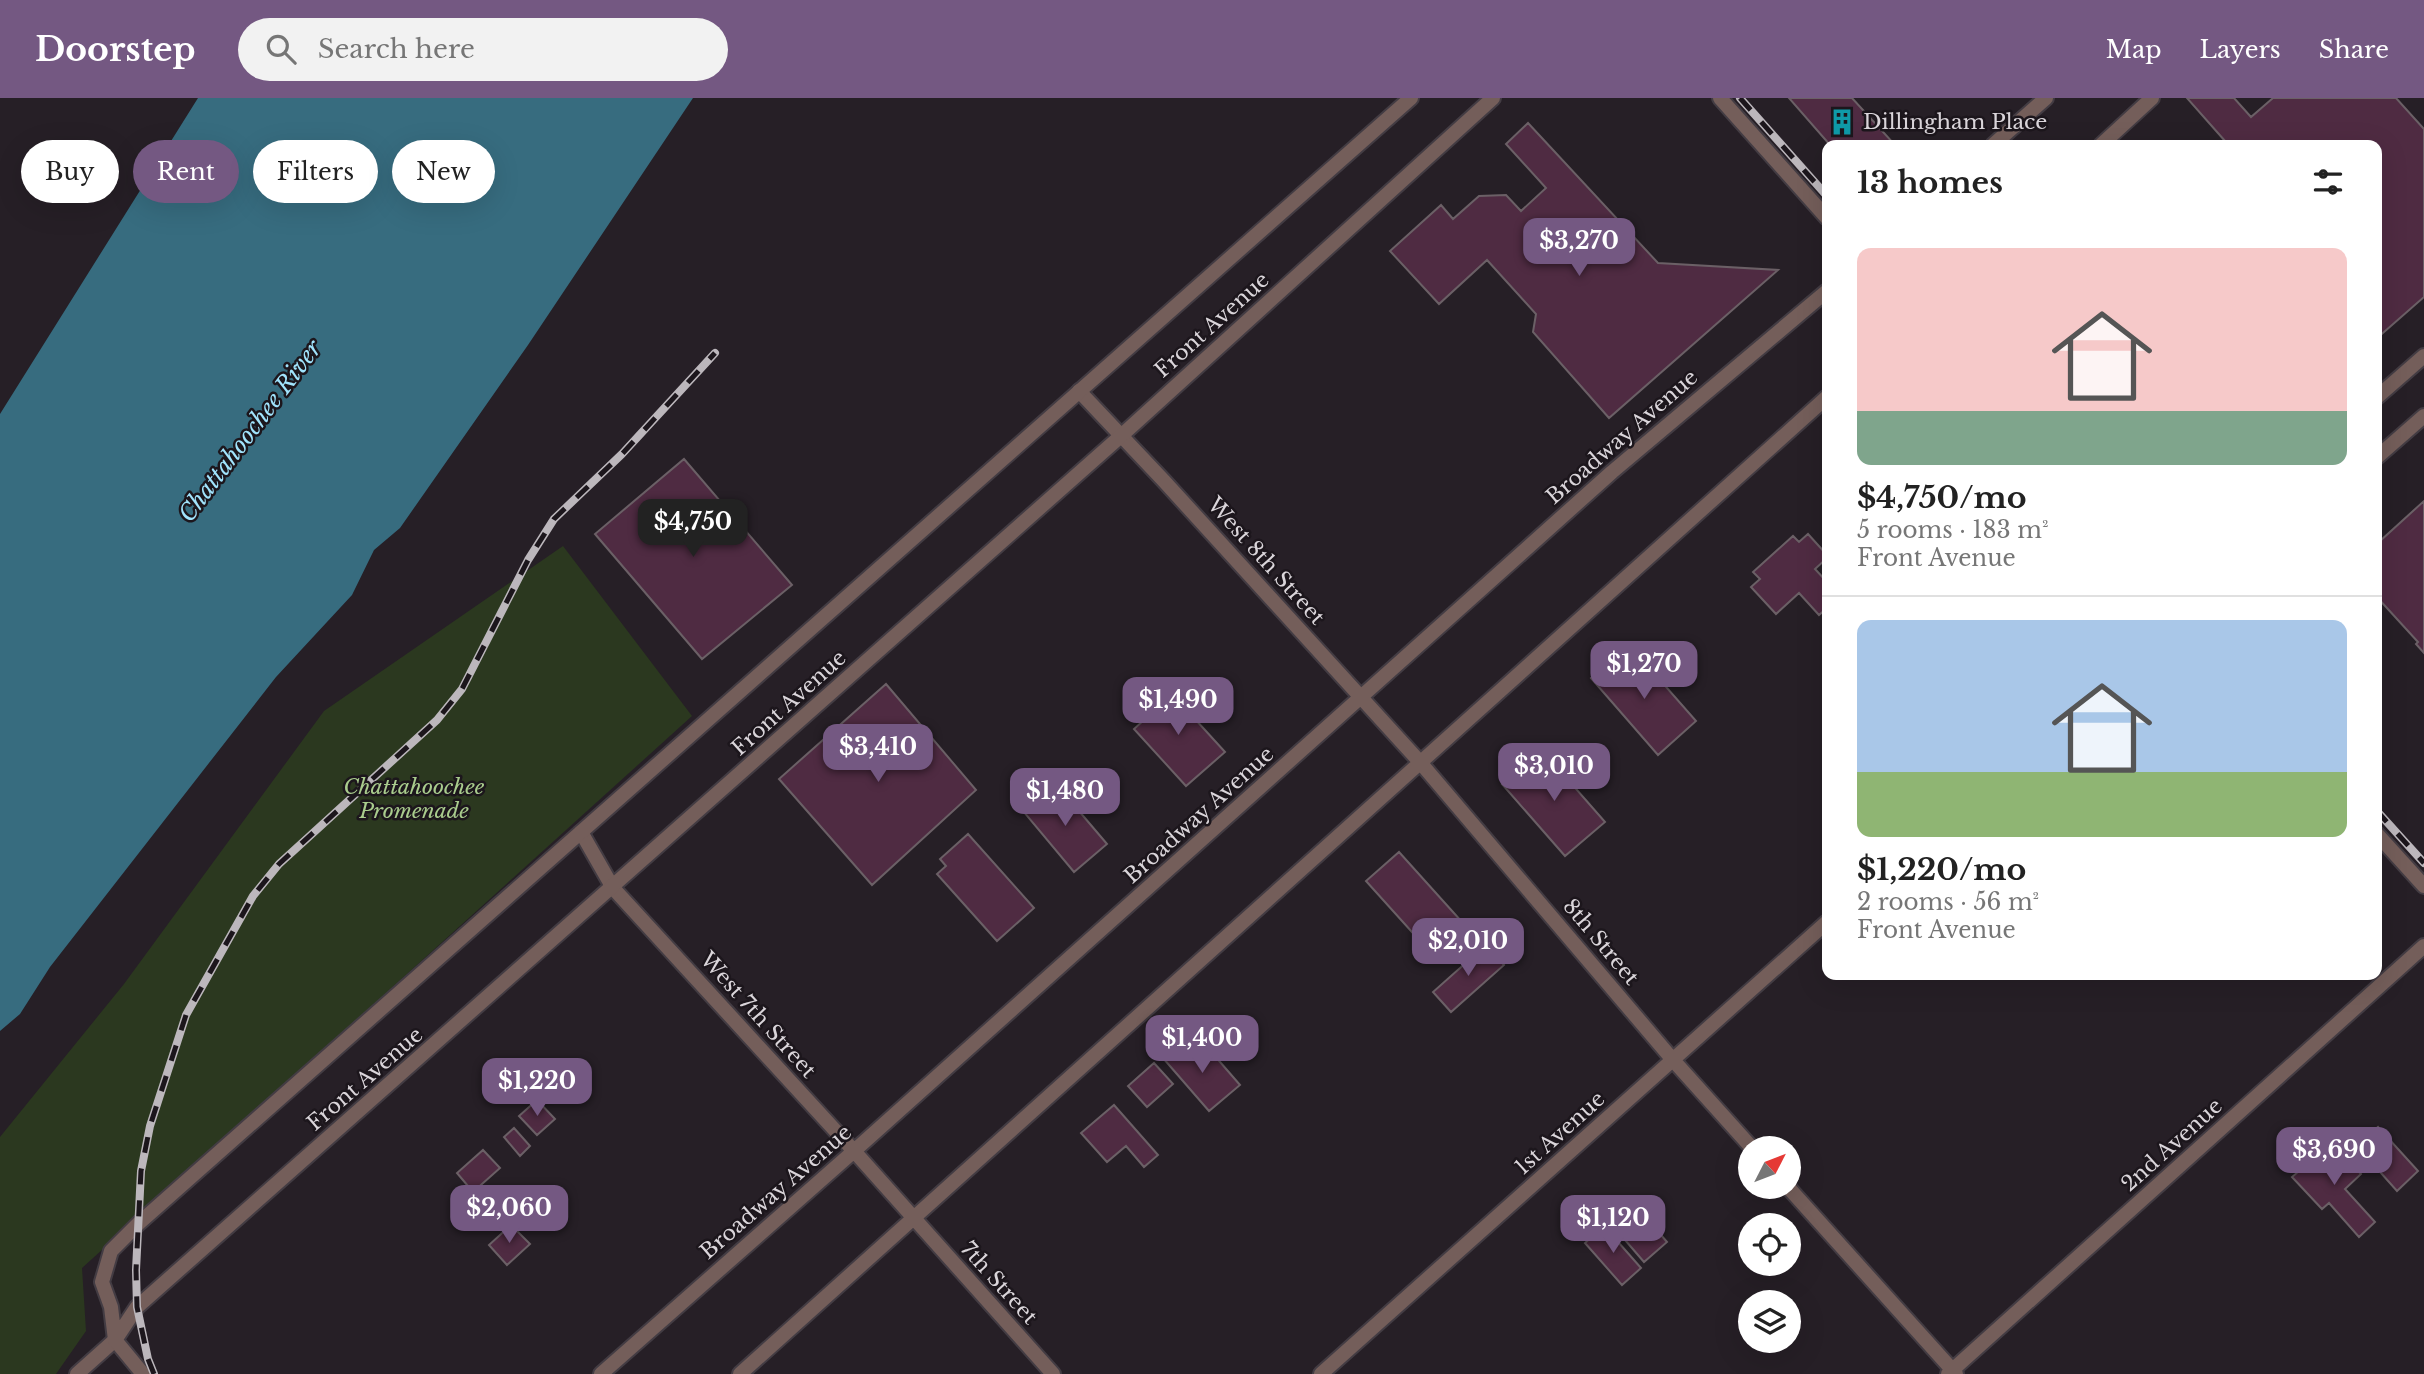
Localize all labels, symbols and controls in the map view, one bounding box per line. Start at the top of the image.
search box [238,18,728,81]
text: Doorstep [35,29,196,70]
icon: search [262,30,300,68]
text: Search here [318,33,475,65]
text: Map [2106,35,2162,64]
text: Layers [2200,35,2281,64]
text: Share [2319,35,2389,64]
building icon: Dillingham Place [1827,107,1857,137]
place label: Dillingham Place [1863,109,2047,135]
chip: Buy [21,140,119,203]
chip: Rent [133,140,239,203]
chip: Filters [253,140,378,203]
chip: New [392,140,495,203]
icon: filters [2309,163,2347,201]
text: 13 homes [1857,164,2003,201]
pin: $3,270 [1522,218,1636,278]
text: $3,270 [1539,227,1619,255]
street label: Front Avenue [1149,267,1275,383]
icon: home [2039,293,2165,419]
water label: Chattahoochee River [173,334,328,527]
street label: Broadway Avenue [1541,364,1703,510]
text: $4,750/mo [1857,479,2027,516]
street label: West 8th Street [1201,491,1330,630]
pin: $4,750 [636,500,750,559]
text: $4,750 [654,508,732,536]
text: 5 rooms · 183 m² [1857,516,2049,544]
text: Front Avenue [1857,544,2016,572]
pin: $1,270 [1587,642,1701,701]
street label: Front Avenue [726,645,852,761]
text: $1,270 [1606,650,1682,678]
icon: home [2039,665,2165,791]
pin: $1,490 [1121,678,1235,737]
text: $1,490 [1138,686,1218,714]
pin: $3,410 [821,724,935,784]
text: $3,410 [839,733,917,761]
street label: Broadway Avenue [1119,741,1279,889]
pin: $3,010 [1497,744,1611,803]
text: $3,010 [1514,752,1594,780]
pin: $1,480 [1008,768,1122,828]
park label: Chattahoochee Promenade [344,774,485,824]
text: $1,480 [1026,777,1104,805]
text: $1,220/mo [1857,851,2026,888]
text: 2 rooms · 56 m² [1857,888,2039,916]
street label: 8th Street [1558,894,1645,990]
text: Front Avenue [1857,916,2016,944]
pin: $2,010 [1411,918,1525,978]
text: $2,010 [1428,927,1508,955]
street label: West 7th Street [694,946,821,1083]
pin: $1,400 [1145,1016,1259,1075]
street label: Front Avenue [302,1022,428,1136]
text: $1,400 [1162,1024,1242,1052]
pin: $1,220 [480,1058,594,1118]
text: $1,220 [498,1067,576,1095]
street label: 1st Avenue [1510,1086,1610,1180]
street label: 2nd Avenue [2116,1093,2228,1197]
street label: Broadway Avenue [695,1119,857,1265]
pin: $3,690 [2277,1128,2391,1187]
north arrow [1738,1136,1801,1199]
map controls [1738,1136,1801,1353]
text: $3,690 [2292,1136,2376,1164]
pin: $2,060 [452,1186,566,1245]
text: $2,060 [466,1194,552,1222]
pin: $1,120 [1556,1196,1670,1255]
text: $1,120 [1576,1204,1650,1232]
button: locate [1738,1213,1801,1276]
street label: 7th Street [955,1236,1043,1330]
button: layers [1738,1290,1801,1353]

